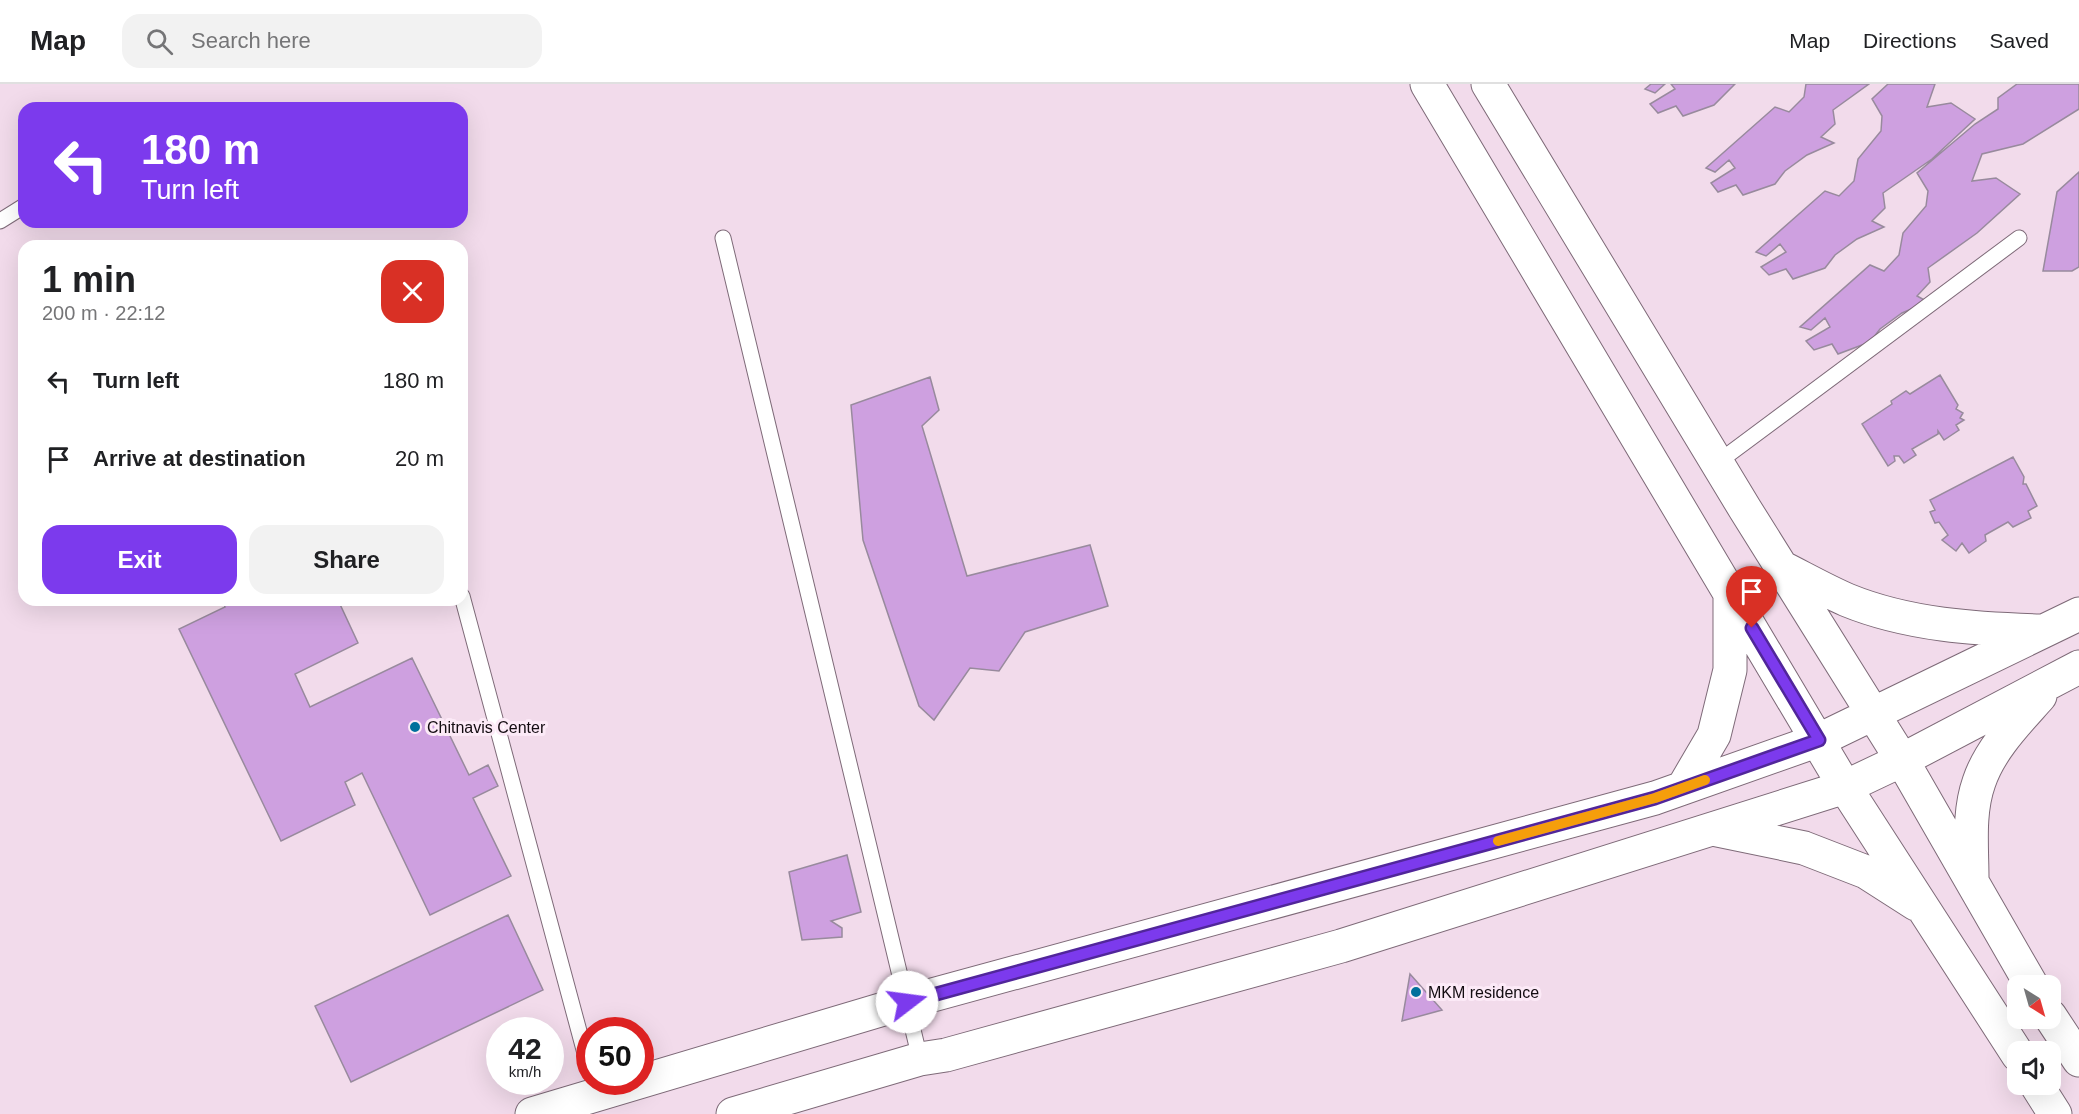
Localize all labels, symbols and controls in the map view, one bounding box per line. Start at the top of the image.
search box [122,14,542,68]
text: Map [30,25,86,56]
icon: search [143,25,176,58]
text: Search here [191,28,311,53]
text: Map [1789,29,1830,52]
text: Directions [1863,29,1956,52]
text: Saved [1989,29,2049,52]
icon: left [42,126,120,204]
text: 180 m [141,126,260,173]
text: Turn left [141,175,239,205]
text: 1 min [42,259,136,300]
button: close [381,260,444,323]
text: 200 m · 22:12 [42,302,165,324]
icon: left [42,365,75,398]
text: Turn left [93,368,179,393]
text: 180 m [383,368,444,393]
icon: arrive [42,443,75,476]
text: Arrive at destination [93,446,306,471]
text: 20 m [395,446,444,471]
button: Exit [42,525,237,594]
button: Share [249,525,444,594]
pin [1726,566,1777,628]
icon: arrive [1735,575,1768,608]
place label: Chitnavis Center [427,719,546,736]
marker: Chitnavis Center [408,720,422,734]
position arrow [875,970,939,1034]
north arrow [2007,975,2061,1029]
map controls [2007,975,2061,1095]
place label: MKM residence [1428,984,1539,1001]
marker: MKM residence [1409,985,1423,999]
speed limit sign: 50 [576,1017,654,1095]
text: 42 [508,1032,542,1065]
button: sound [2007,1041,2061,1095]
text: km/h [509,1063,541,1080]

